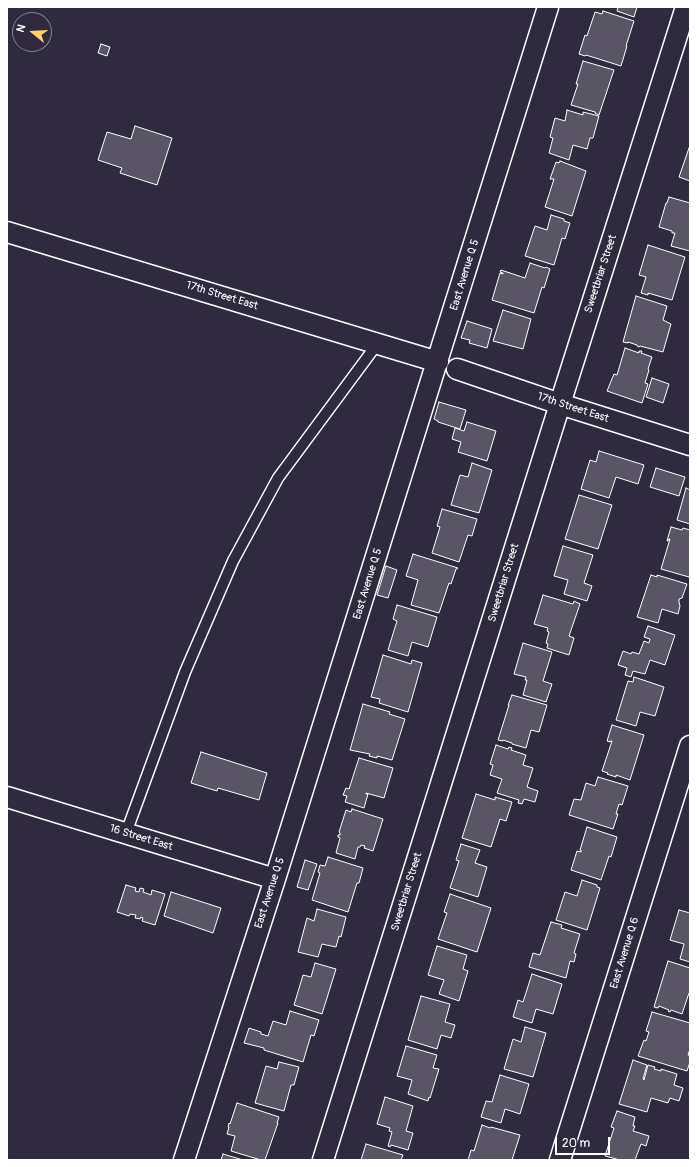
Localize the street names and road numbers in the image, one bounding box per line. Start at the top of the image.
street label: Sweetbriar Street [582,233,620,315]
street label: East Avenue Q 5 [448,238,482,312]
street label: 17th Street East [184,279,260,313]
street label: 17th Street East [536,390,610,426]
street label: Sweetbriar Street [486,542,522,624]
street label: East Avenue Q 5 [351,547,385,621]
street label: 16 Street East [108,822,174,854]
street label: Sweetbriar Street [389,851,425,933]
street label: East Avenue Q 5 [252,856,288,930]
street label: East Avenue Q 6 [608,916,642,990]

